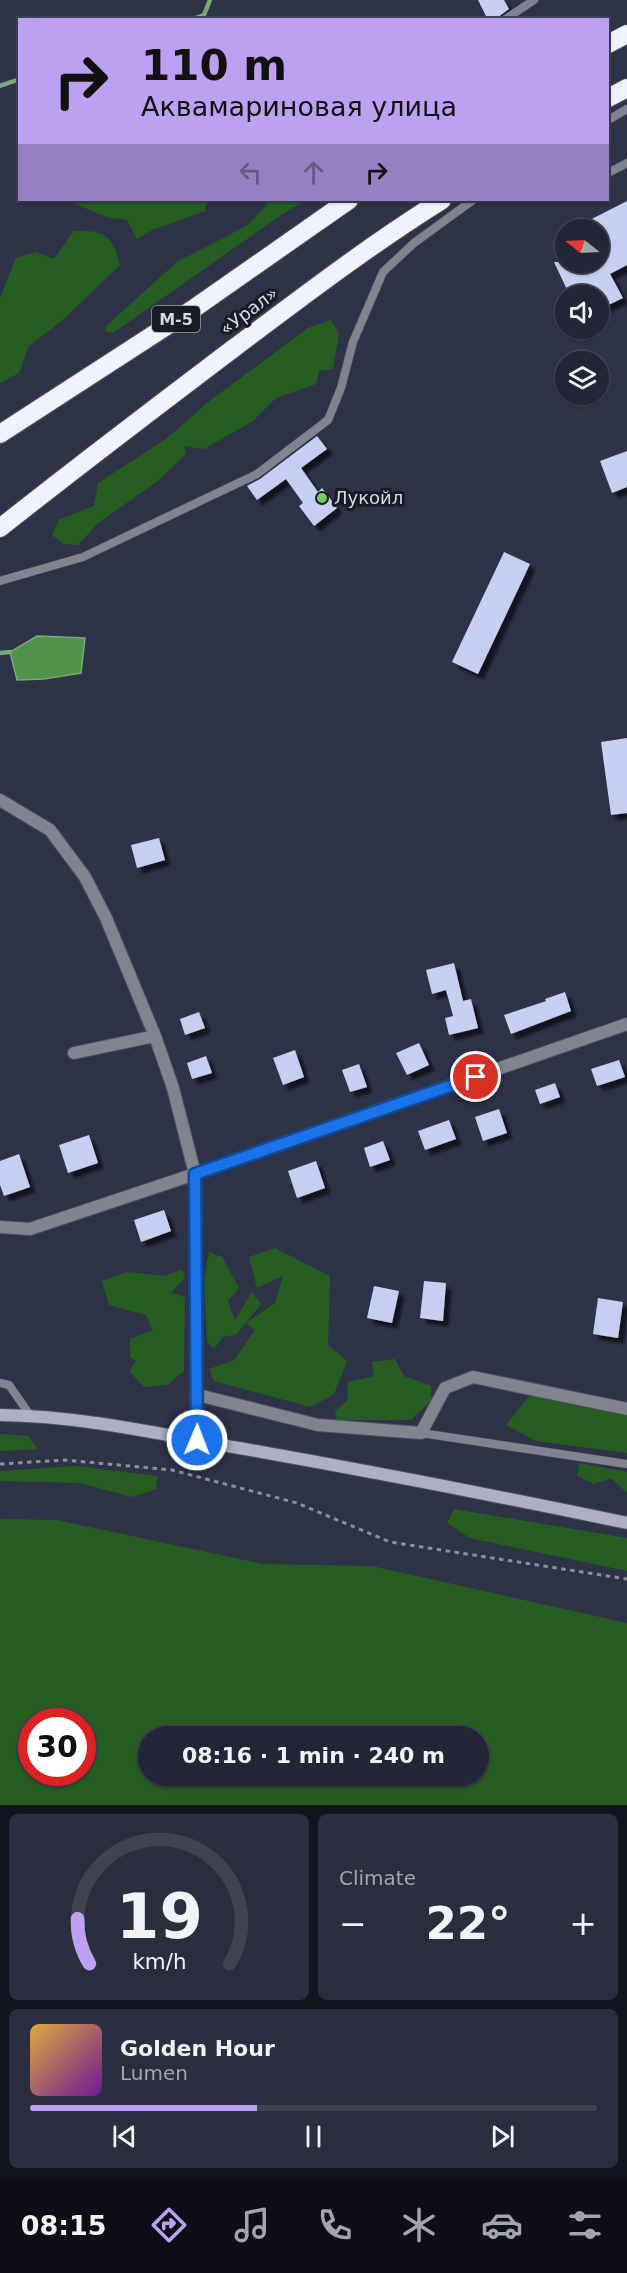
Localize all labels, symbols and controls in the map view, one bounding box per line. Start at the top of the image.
text: 110 m [141,41,287,90]
icon: right [42,42,120,120]
text: Аквамариновая улица [141,91,457,122]
icon: left [234,156,267,189]
icon: ahead [297,156,330,189]
icon: right [360,156,393,189]
north arrow [555,219,609,273]
map controls [555,219,609,405]
street label: «Урал» [216,282,282,339]
button: sound [555,285,609,339]
road number: М-5 [152,306,200,332]
button: layers [555,351,609,405]
place label: Лукойл [334,487,403,508]
marker: Лукойл [315,491,329,505]
pin [450,1051,501,1102]
icon: arrive [459,1060,492,1093]
position arrow [165,1408,229,1472]
speed limit sign: 30 [18,1708,96,1786]
text: 08:16 · 1 min · 240 m [182,1743,445,1768]
text: Climate [339,1866,416,1890]
text: 19 [116,1880,202,1953]
text: 22° [425,1897,511,1950]
text: − [339,1904,367,1943]
text: + [569,1904,597,1943]
text: km/h [132,1949,186,1974]
text: Golden Hour [120,2036,275,2061]
text: Lumen [120,2061,188,2085]
icon: previous [108,2120,141,2153]
icon: pause [297,2120,330,2153]
icon: next [486,2120,519,2153]
icon: directions [148,2204,190,2246]
icon: music [231,2204,273,2246]
icon: phone [314,2204,356,2246]
icon: climate [398,2204,440,2246]
icon: car [481,2204,523,2246]
icon: filters [564,2204,606,2246]
text: 08:15 [21,2210,107,2241]

